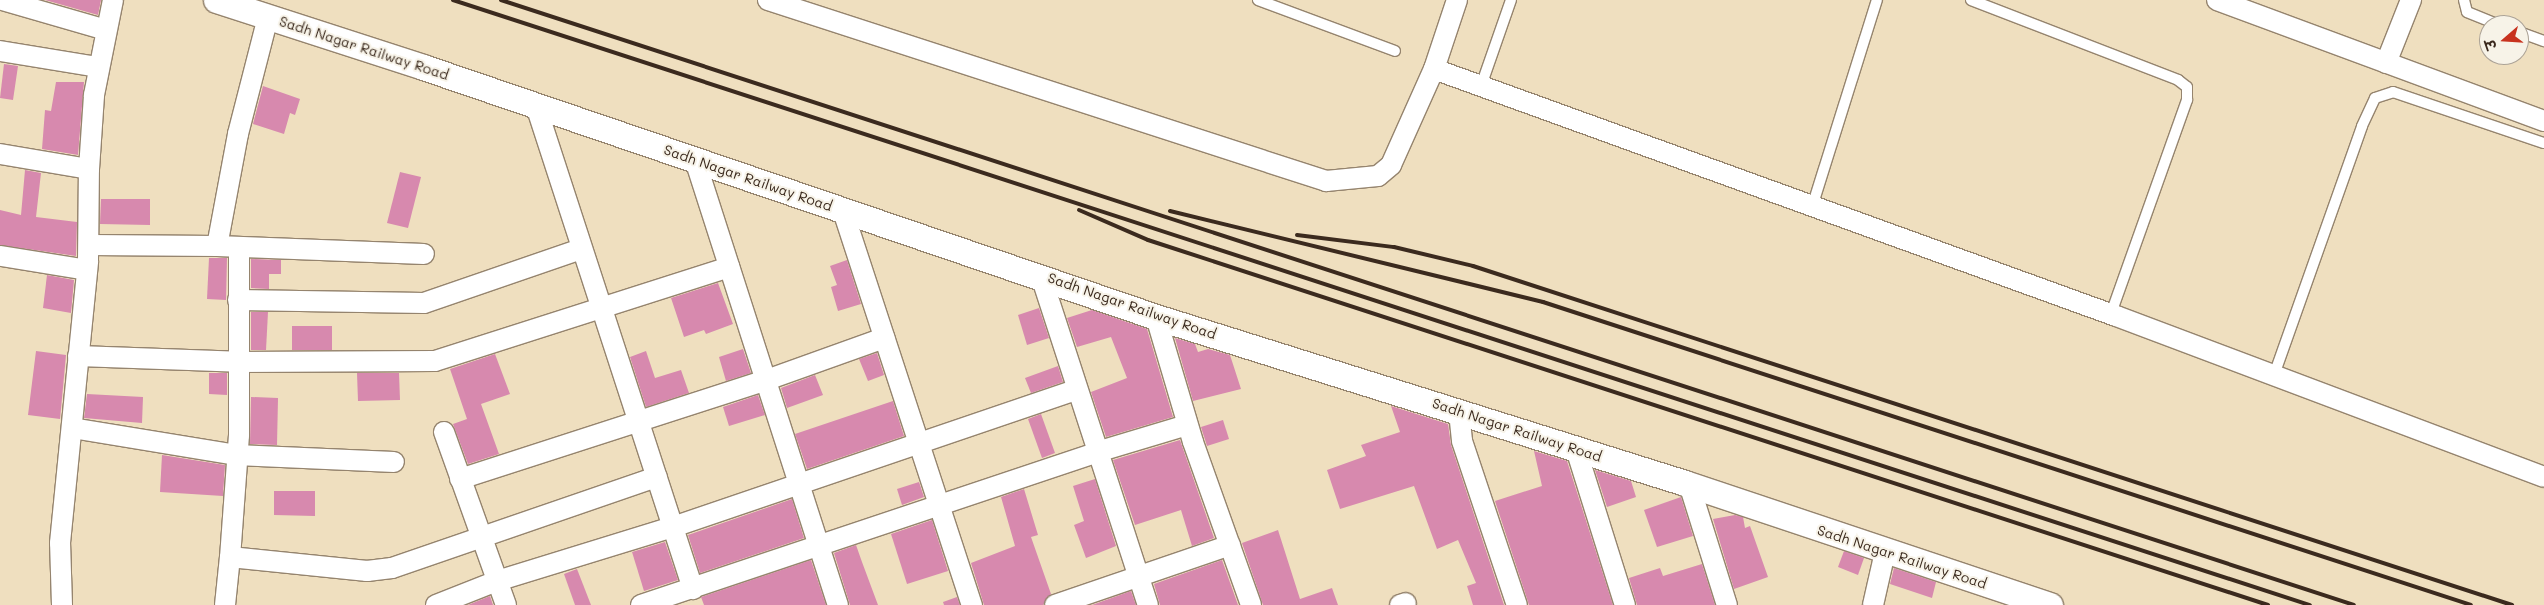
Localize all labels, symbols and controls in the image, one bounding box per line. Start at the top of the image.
street label: Sadh Nagar Railway Road [277,13,451,83]
north arrow [2479,15,2529,65]
text: उ [2480,37,2501,52]
street label: Sadh Nagar Railway Road [662,141,834,215]
street label: Sadh Nagar Railway Road [1046,269,1218,343]
street label: Sadh Nagar Railway Road [1430,395,1604,465]
street label: Sadh Nagar Railway Road [1815,522,1989,592]

